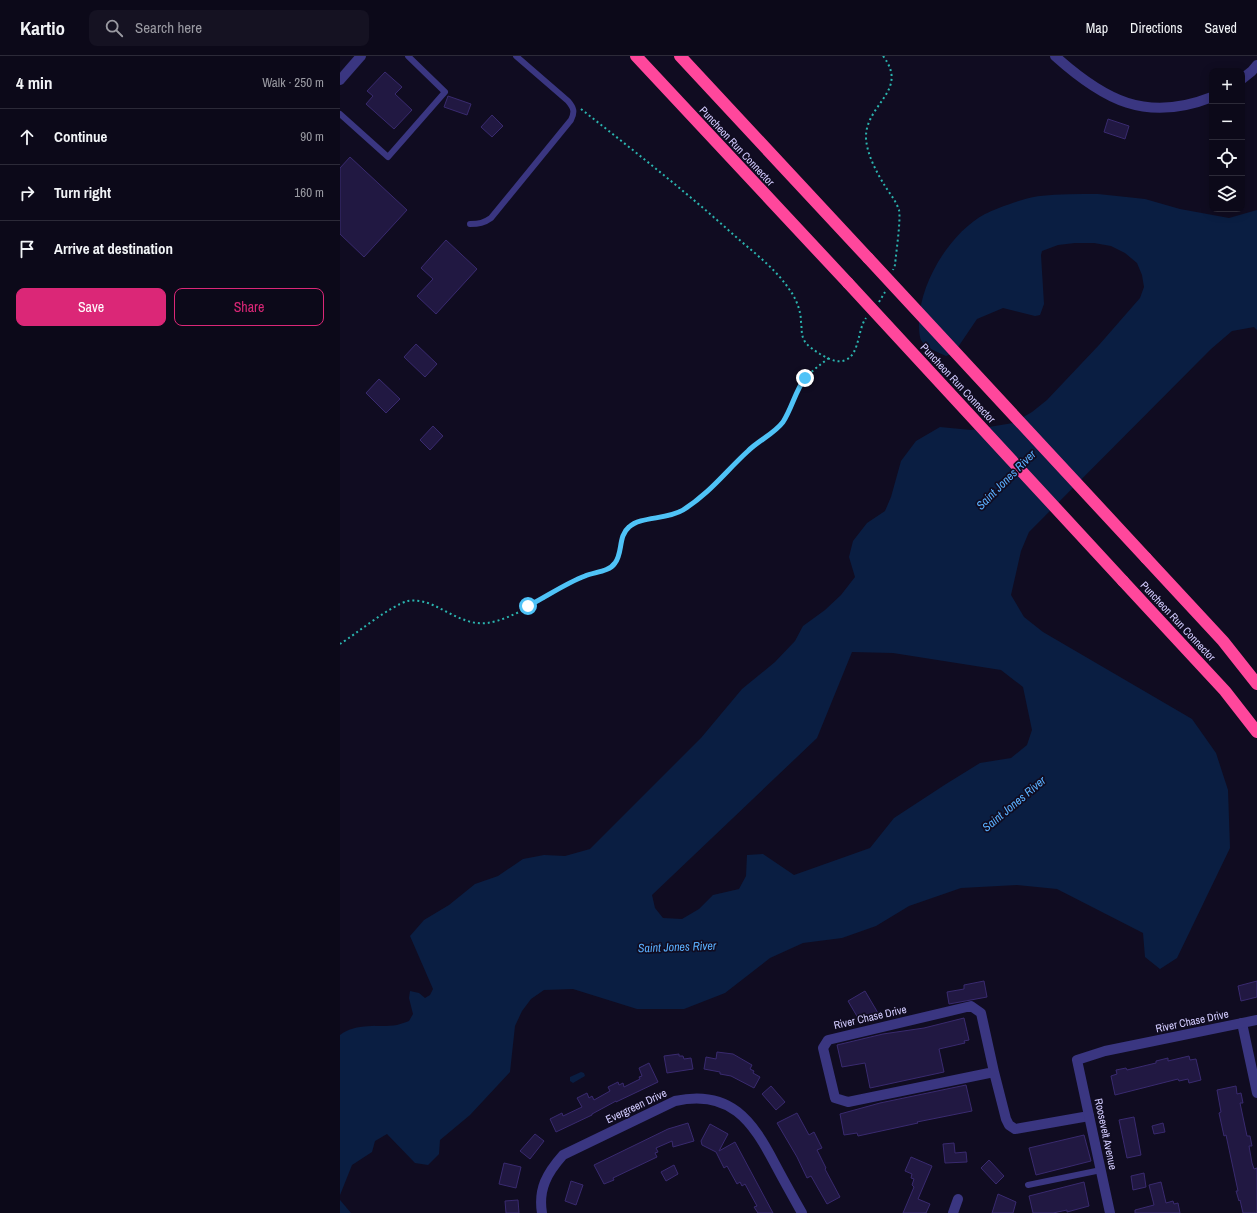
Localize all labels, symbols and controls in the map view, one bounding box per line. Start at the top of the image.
search box [89,10,369,46]
text: Kartio [20,15,65,41]
icon: search [103,17,125,39]
text: Search here [135,17,202,38]
text: Map [1086,19,1108,37]
text: Directions [1130,19,1182,37]
text: Saved [1204,19,1237,37]
map controls [1209,68,1245,212]
button: + [1209,68,1245,104]
text: 4 min [16,71,52,94]
text: Walk · 250 m [262,74,324,91]
street label: Puncheon Run Connector [696,103,778,189]
button: − [1209,104,1245,140]
icon: ahead [16,126,38,148]
text: Continue [54,126,107,147]
text: 90 m [300,128,324,145]
button: locate [1209,140,1245,176]
button: layers [1209,176,1245,212]
icon: right [16,182,38,204]
text: Turn right [54,182,111,203]
text: 160 m [294,184,324,201]
icon: arrive [16,238,38,260]
text: Arrive at destination [54,238,173,259]
button: Save [16,288,166,326]
button: Share [174,288,324,326]
street label: Puncheon Run Connector [917,340,999,426]
route end [796,369,814,387]
water label: Saint Jones River [973,446,1040,513]
street label: Puncheon Run Connector [1137,578,1219,664]
route start [519,597,537,615]
water label: Saint Jones River [979,772,1050,835]
water label: Saint Jones River [638,938,717,956]
street label: River Chase Drive [832,1002,908,1032]
street label: River Chase Drive [1154,1006,1230,1036]
street label: Evergreen Drive [603,1086,669,1126]
street label: Roosevelt Avenue [1092,1097,1120,1171]

